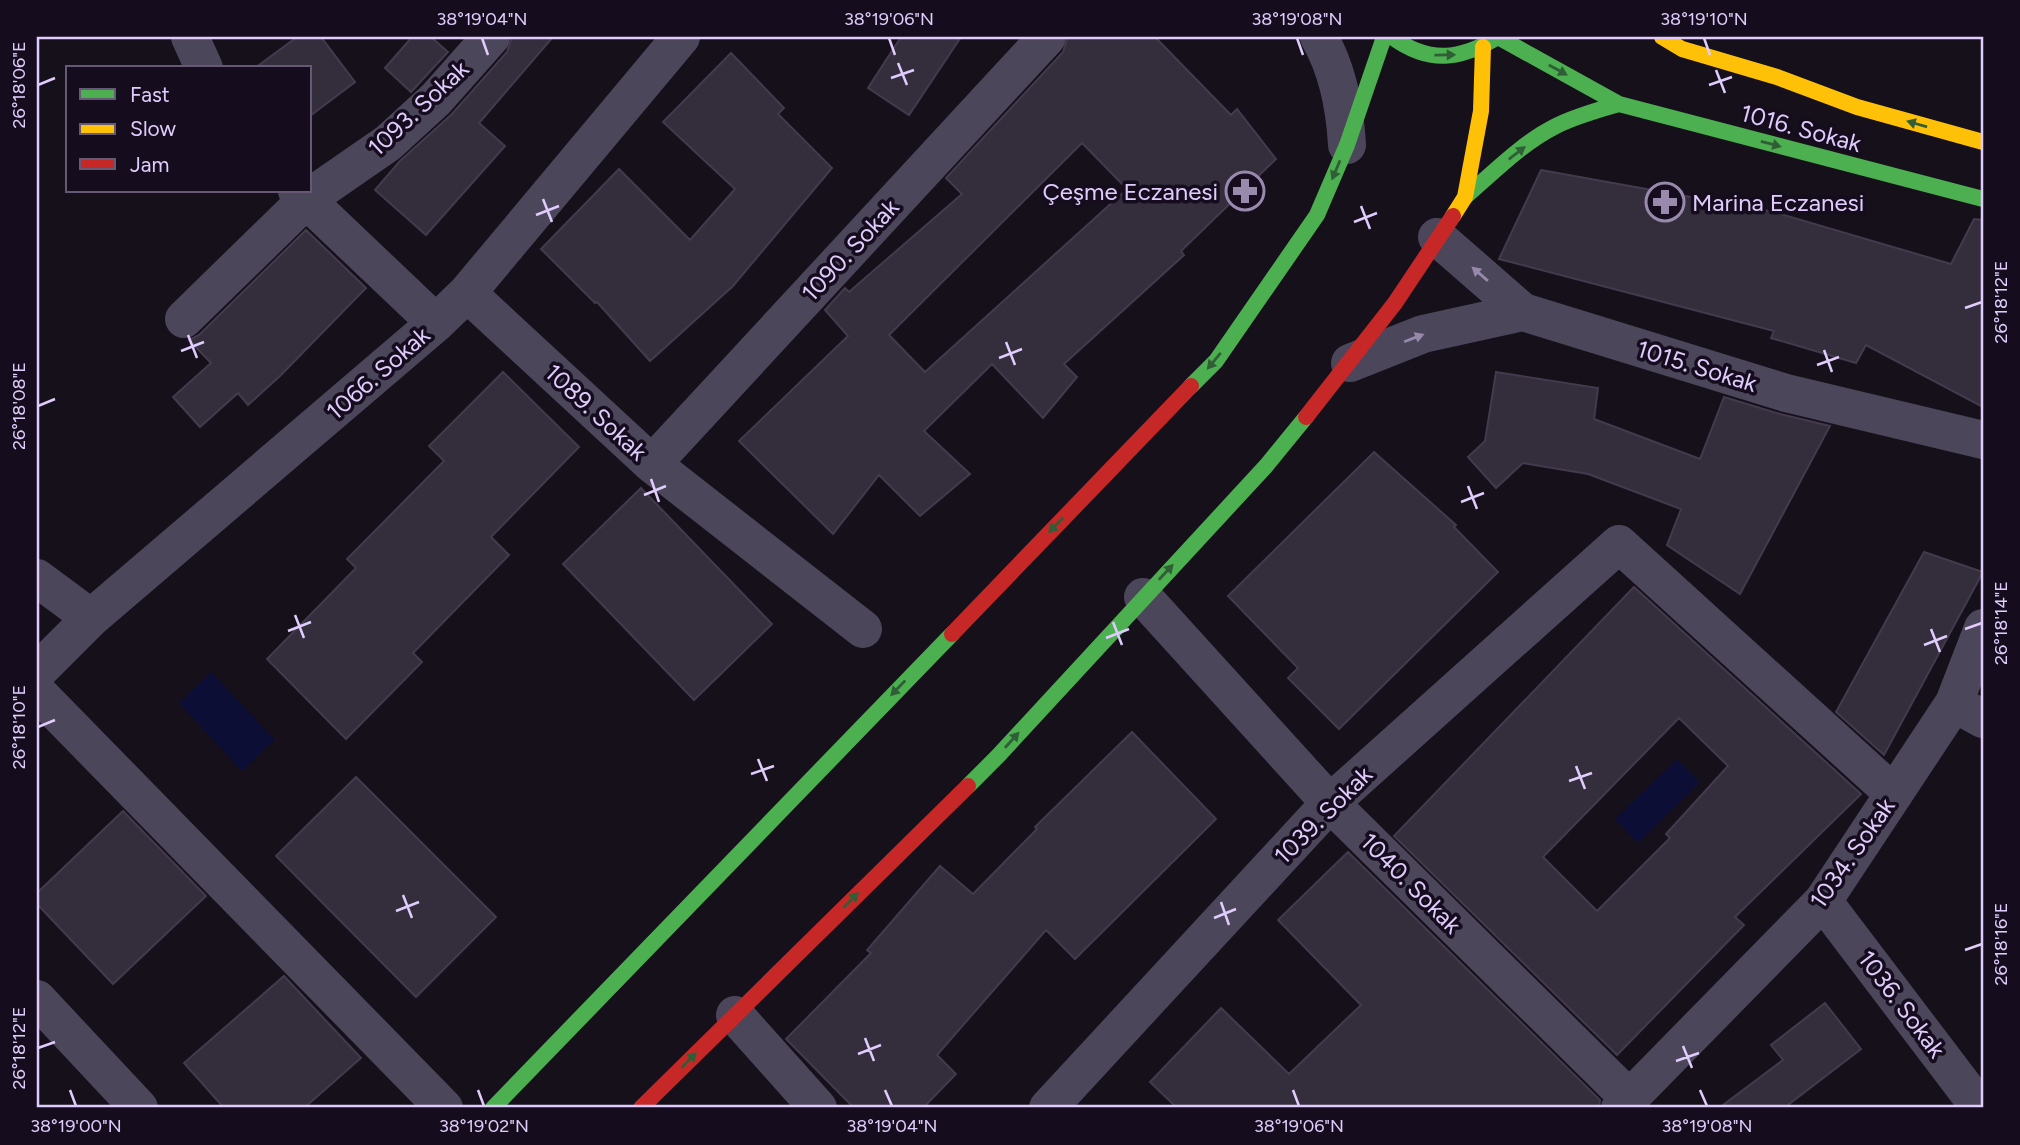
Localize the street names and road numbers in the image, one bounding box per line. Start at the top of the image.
street label: 1093. Sokak [362,54,475,162]
street label: 1016. Sokak [1738,98,1865,158]
street label: 1090. Sokak [795,193,905,307]
street label: 1066. Sokak [320,320,436,426]
street label: 1015. Sokak [1634,334,1761,398]
street label: 1089. Sokak [539,358,653,467]
street label: 1039. Sokak [1268,760,1378,870]
street label: 1034. Sokak [1803,792,1901,914]
street label: 1040. Sokak [1355,827,1468,940]
street label: 1036. Sokak [1852,945,1952,1064]

